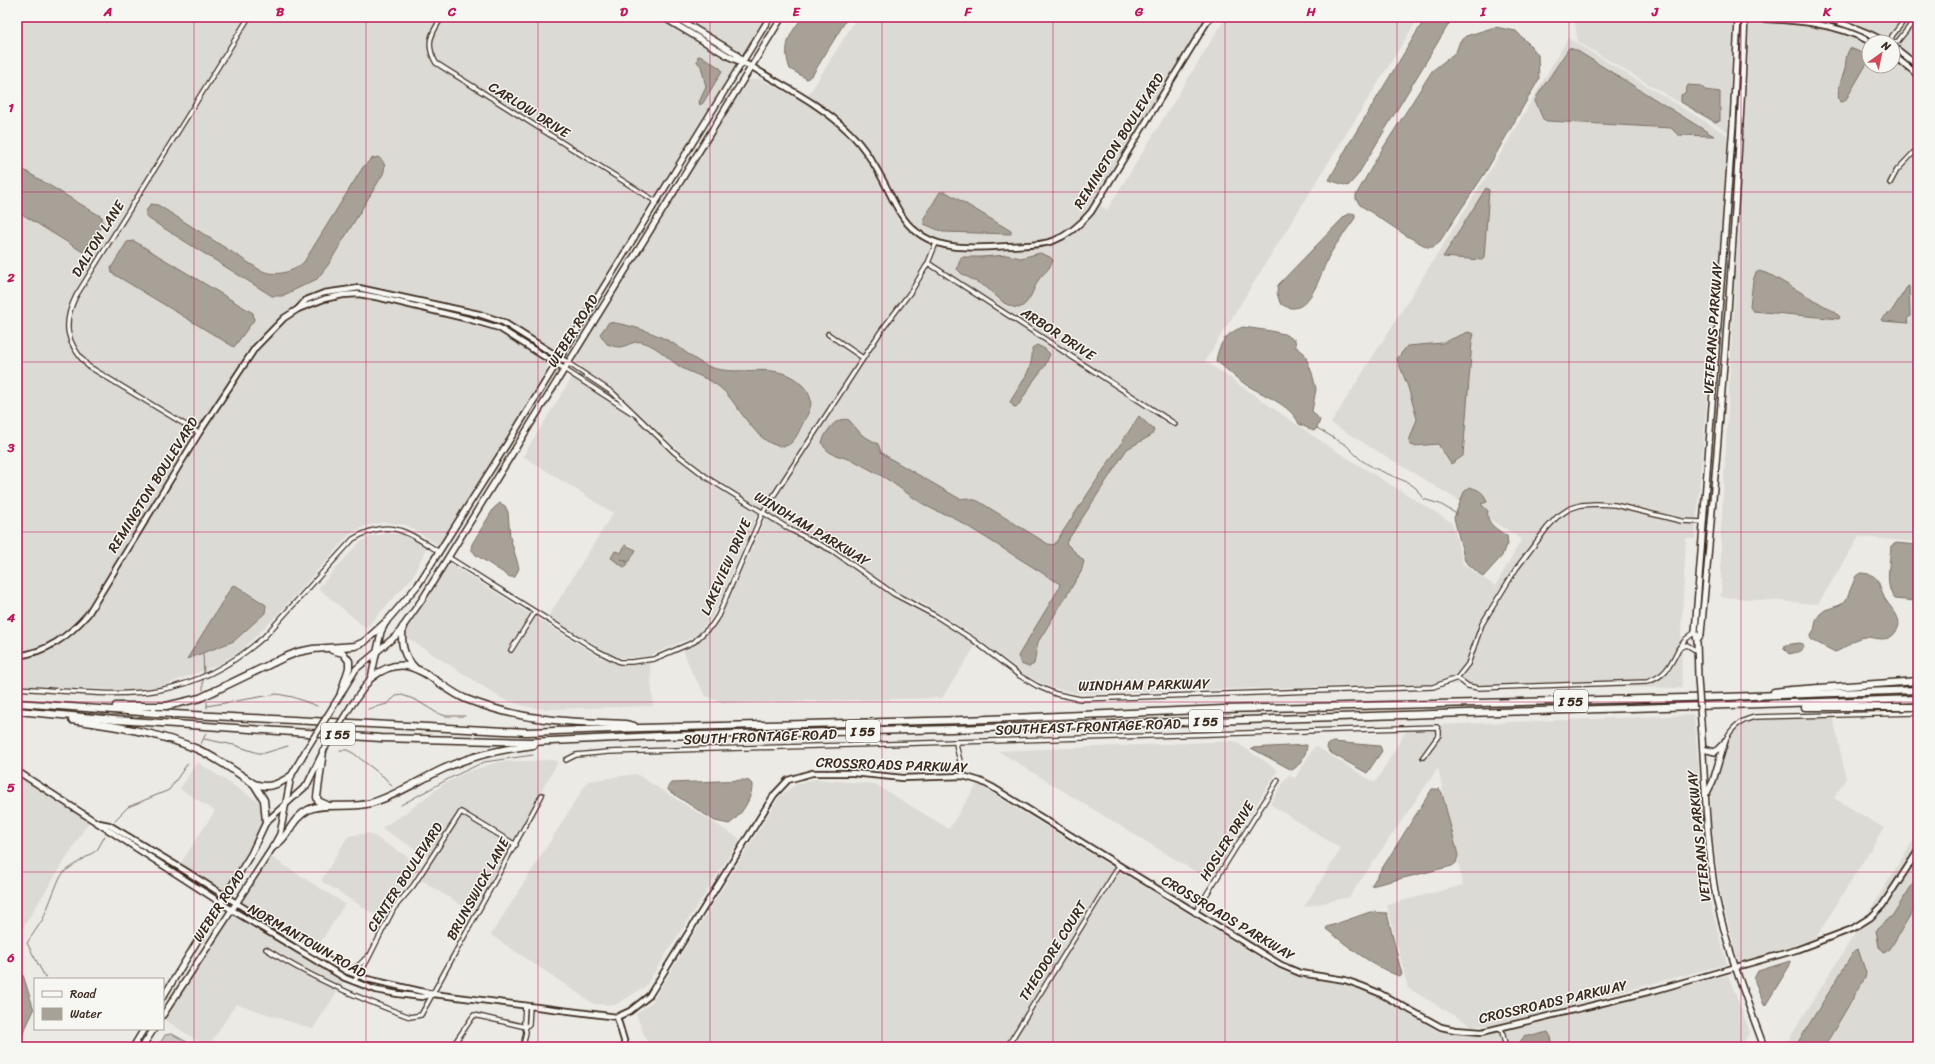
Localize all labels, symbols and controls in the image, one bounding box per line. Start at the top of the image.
text: A [103,0,112,23]
text: B [276,0,285,23]
text: C [447,0,457,23]
text: D [620,0,628,23]
text: E [792,0,801,23]
text: F [963,0,972,23]
text: G [1134,0,1144,23]
text: H [1305,0,1316,23]
text: I [1479,0,1487,23]
text: J [1651,0,1659,23]
text: K [1822,0,1832,23]
north arrow [1861,34,1901,74]
text: N [1877,35,1895,56]
street label: REMINGTON BOULEVARD [1067,67,1171,214]
street label: CARLOW DRIVE [483,75,576,146]
text: 1 [8,96,14,119]
street label: DALTON LANE [64,195,132,282]
street label: VETERANS PARKWAY [1696,260,1730,395]
text: 2 [6,266,15,289]
street label: WEBER ROAD [541,289,606,373]
street label: ARBOR DRIVE [1015,300,1101,368]
street label: REMINGTON BOULEVARD [101,411,205,558]
text: 3 [6,436,15,459]
street label: WINDHAM PARKWAY [749,484,876,574]
street label: LAKEVIEW DRIVE [693,513,759,620]
text: 4 [6,606,16,629]
street label: WINDHAM PARKWAY [1078,671,1211,699]
road number: I 55 [1554,690,1588,712]
road number: I 55 [1189,710,1223,732]
street label: SOUTHEAST FRONTAGE ROAD [995,711,1182,743]
road number: I 55 [846,720,880,742]
street label: SOUTH FRONTAGE ROAD [683,722,838,752]
road number: I 55 [321,723,355,745]
street label: CROSSROADS PARKWAY [816,750,969,780]
street label: VETERANS PARKWAY [1680,768,1718,903]
text: 5 [7,776,15,799]
street label: HOSLER DRIVE [1192,795,1262,886]
street label: CENTER BOULEVARD [360,816,450,937]
street label: BRUNSWICK LANE [439,832,517,945]
street label: WEBER ROAD [186,864,252,947]
street label: CROSSROADS PARKWAY [1156,868,1300,968]
street label: THEODORE COURT [1012,895,1095,1006]
street label: NORMANTOWN ROAD [243,897,372,986]
text: 6 [6,946,15,969]
street label: CROSSROADS PARKWAY [1476,973,1630,1031]
legend [34,978,164,1030]
text: Road [70,983,97,1005]
text: Water [70,1003,103,1025]

